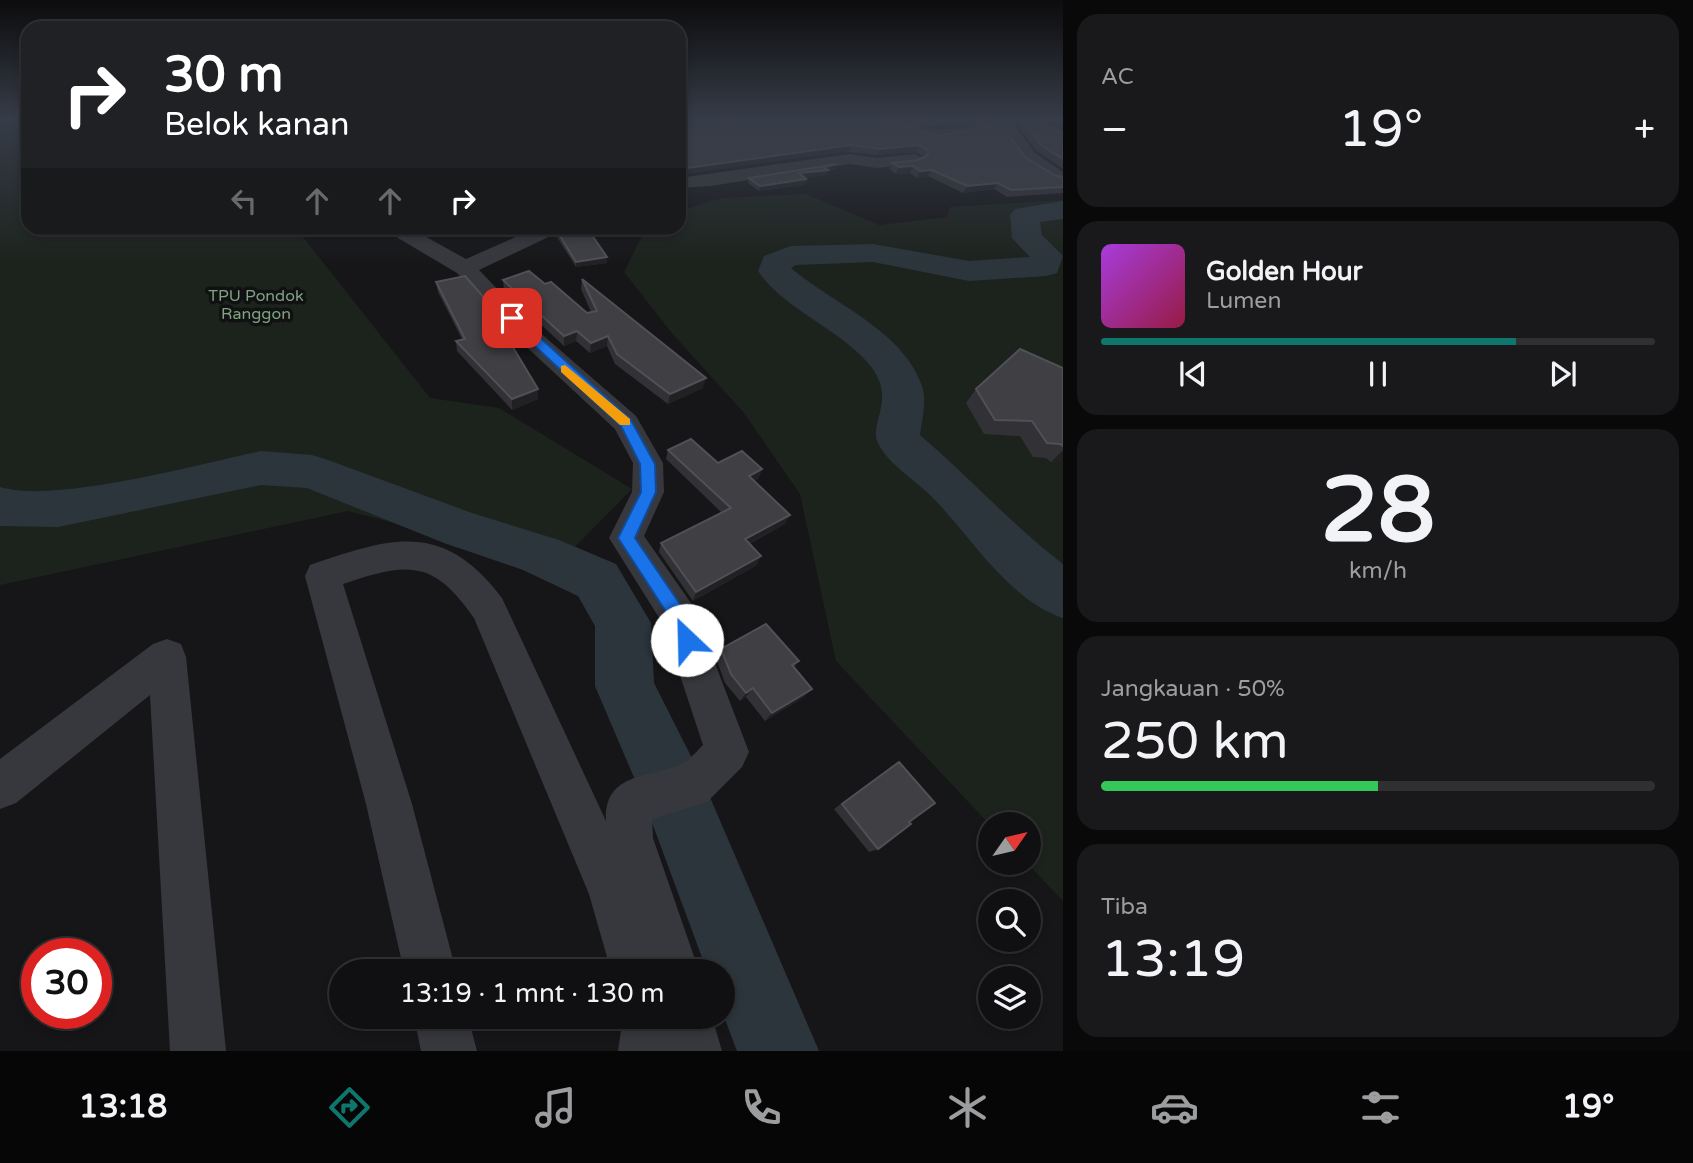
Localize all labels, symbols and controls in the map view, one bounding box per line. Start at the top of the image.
text: 30 m [164,46,283,105]
icon: right [49,49,140,140]
text: AC [1101,63,1134,91]
text: 19° [1338,98,1423,161]
text: Belok kanan [164,106,349,144]
text: − [1101,107,1128,153]
text: + [1634,107,1655,153]
icon: left [225,182,263,220]
icon: ahead [298,182,336,220]
icon: ahead [371,182,409,220]
icon: right [444,182,482,220]
text: Golden Hour [1206,256,1363,287]
park label: TPU Pondok Ranggon [208,286,304,324]
text: Lumen [1206,287,1281,315]
pin [482,288,542,348]
icon: arrive [493,299,531,337]
icon: previous [1174,355,1212,393]
icon: pause [1359,355,1397,393]
icon: next [1544,355,1582,393]
text: 28 [1321,456,1435,566]
text: km/h [1349,557,1407,585]
position arrow [650,603,724,677]
text: Jangkauan · 50% [1101,675,1285,703]
text: 250 km [1101,710,1289,773]
north arrow [978,812,1041,875]
map controls [978,812,1041,1029]
button: search [978,889,1041,952]
text: Tiba [1101,893,1148,921]
text: 13:19 [1101,928,1245,991]
speed limit sign: 30 [21,938,112,1029]
button: layers [978,966,1041,1029]
text: 13:19 · 1 mnt · 130 m [400,978,664,1009]
icon: directions [325,1083,374,1132]
icon: music [531,1083,580,1132]
icon: phone [737,1083,786,1132]
icon: climate [943,1083,992,1132]
icon: car [1150,1083,1199,1132]
icon: filters [1356,1083,1405,1132]
text: 13:18 [79,1088,167,1126]
text: 19° [1562,1088,1614,1126]

